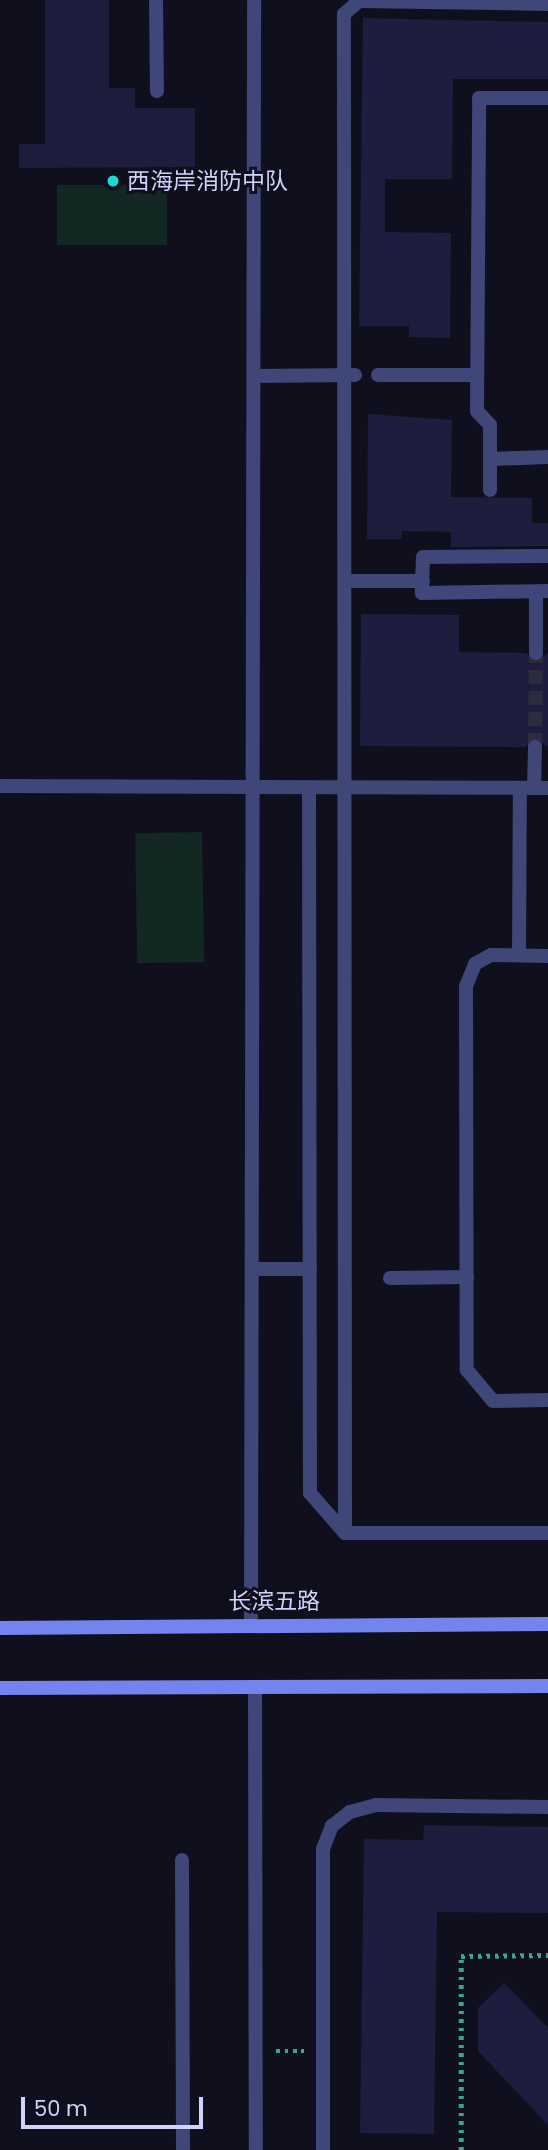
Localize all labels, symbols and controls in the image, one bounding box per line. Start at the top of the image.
place label: 西海岸消防中队 [127,167,288,195]
marker: 西海岸消防中队 [105,173,121,189]
street label: 长滨五路 [228,1587,320,1615]
scale bar [24,2084,206,2128]
text: 50 m [34,2094,88,2123]

